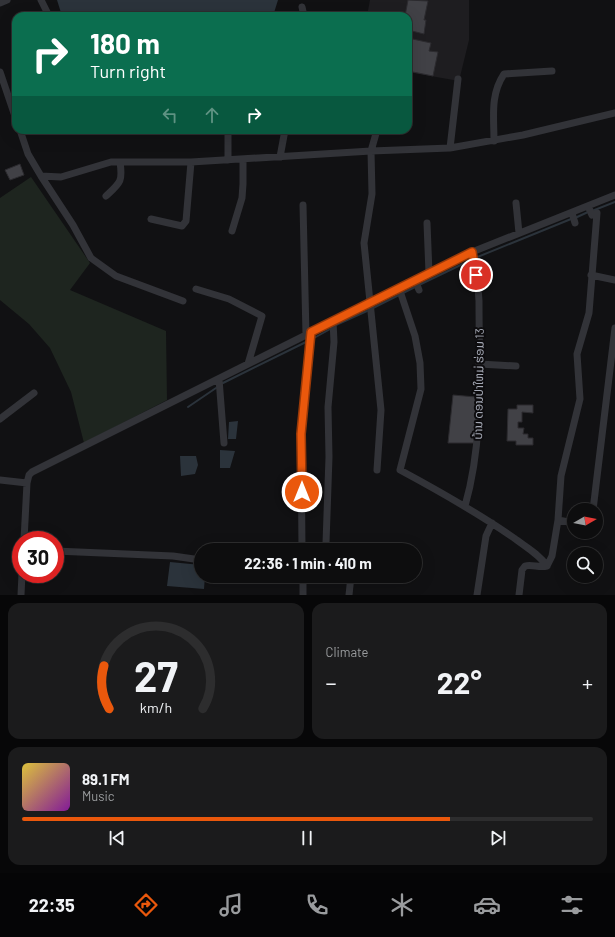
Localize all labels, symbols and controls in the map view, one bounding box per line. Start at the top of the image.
text: 180 m [90,26,160,60]
icon: right [24,28,76,80]
text: Turn right [90,60,166,82]
icon: left [159,104,181,126]
icon: ahead [201,104,223,126]
icon: right [243,104,265,126]
pin [459,258,493,292]
icon: arrive [465,264,487,286]
street label: ບ້ານ ດອນປ່າໃຫມ່ ຮ່ອມ 13 [470,328,486,440]
position arrow [281,471,323,513]
north arrow [567,503,603,539]
map controls [567,503,603,583]
speed limit sign: 30 [12,531,64,583]
button: search [567,547,603,583]
text: 22:36 · 1 min · 410 m [244,554,372,572]
text: Climate [326,644,369,660]
text: 27 [134,650,178,700]
text: 22° [437,664,482,700]
text: − [326,669,337,695]
text: + [582,669,593,695]
text: km/h [140,699,172,716]
text: 89.1 FM [82,770,130,788]
text: Music [82,788,115,804]
icon: previous [106,827,128,849]
icon: pause [296,827,318,849]
icon: next [487,827,509,849]
icon: directions [132,891,160,919]
icon: music [217,891,245,919]
icon: phone [303,891,331,919]
icon: climate [388,891,416,919]
icon: car [473,891,501,919]
icon: filters [558,891,586,919]
text: 22:35 [29,894,75,916]

